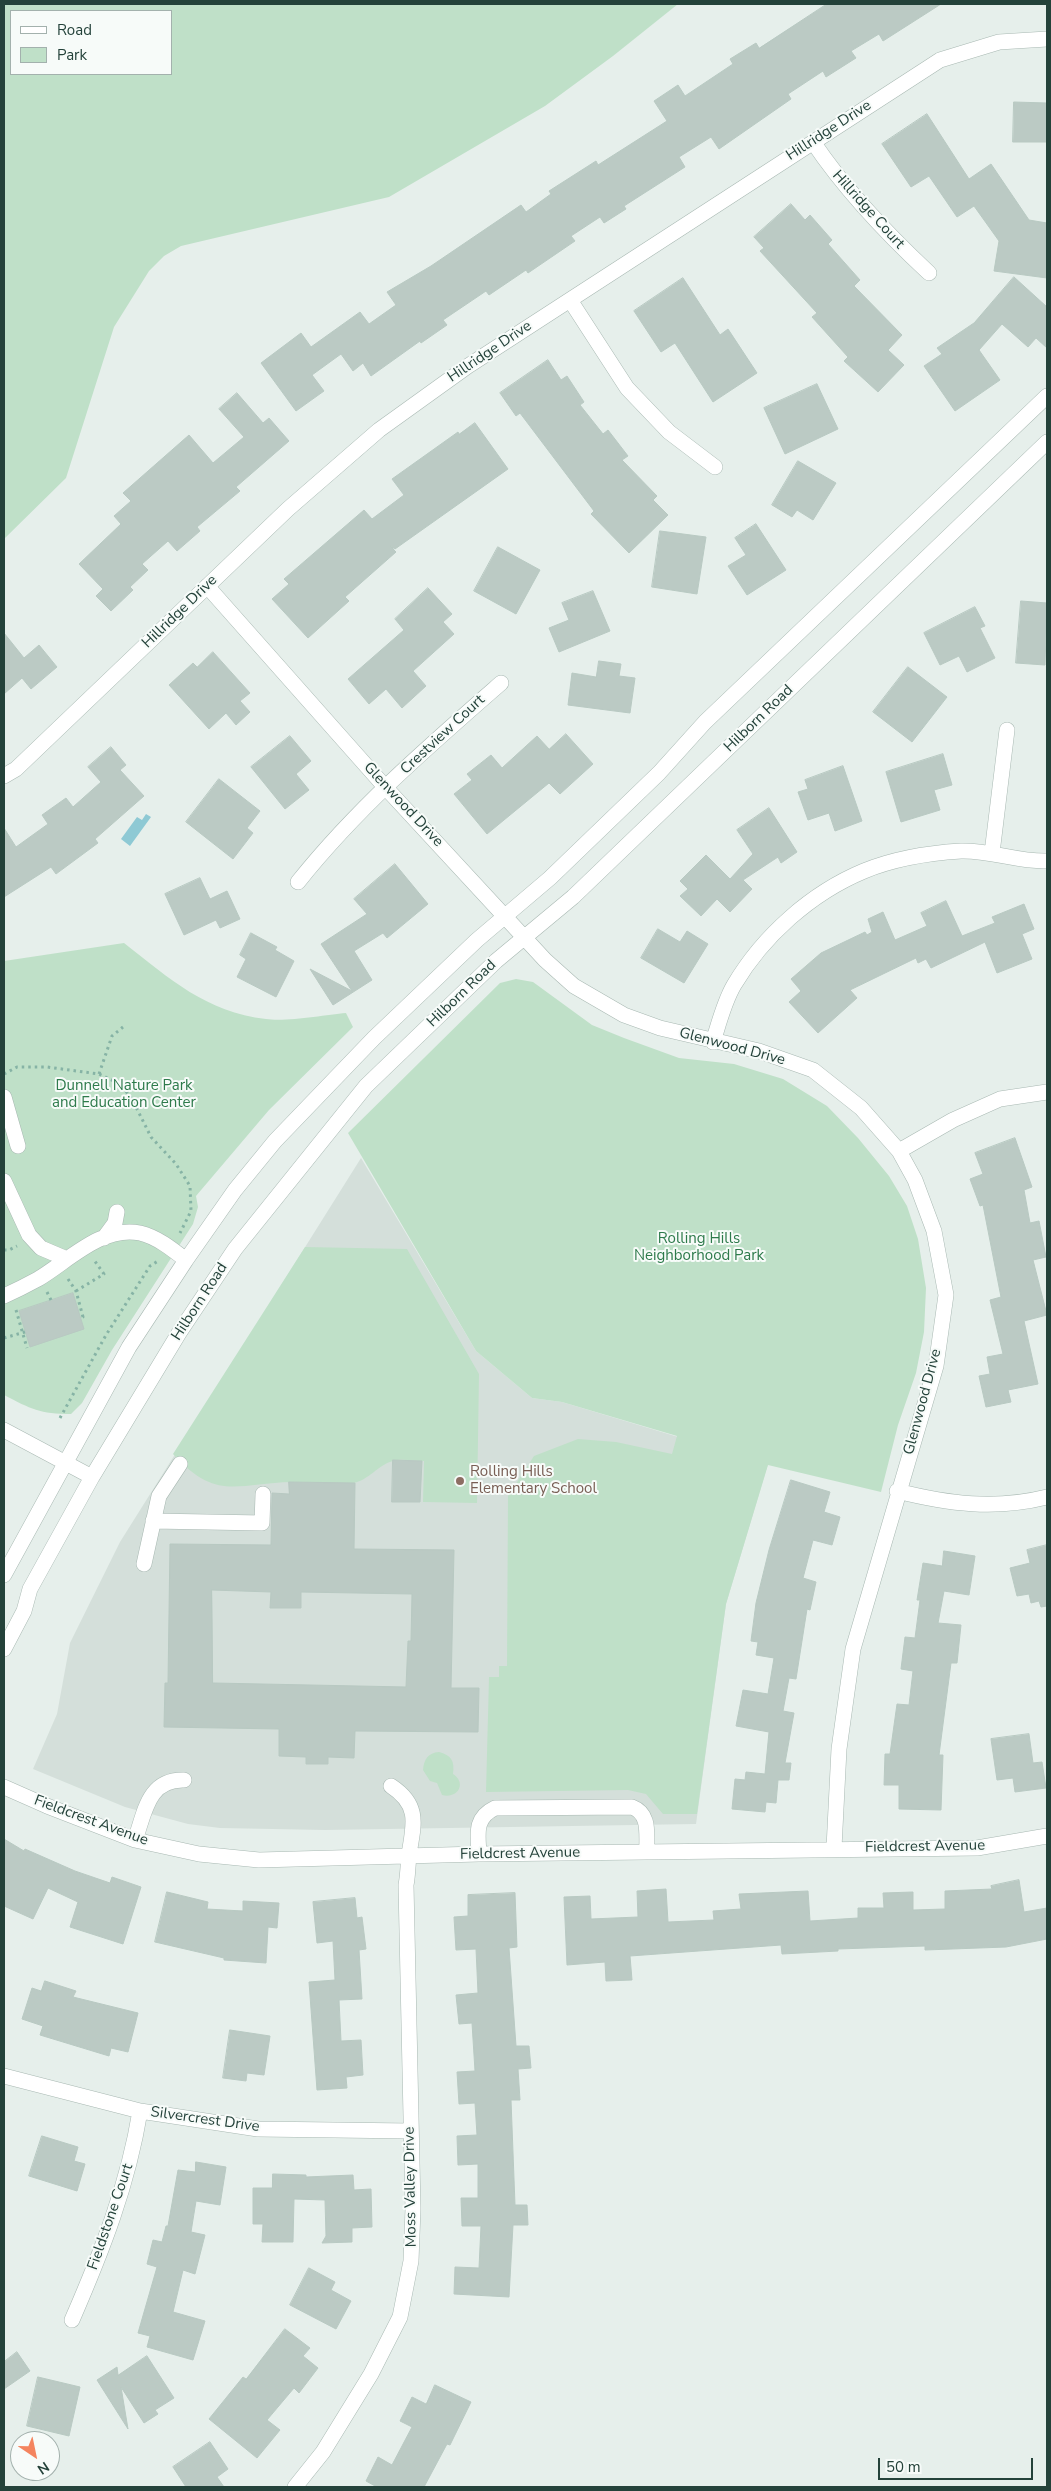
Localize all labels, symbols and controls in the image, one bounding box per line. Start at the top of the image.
legend [10,10,172,75]
text: Road [57,20,92,40]
text: Park [57,45,87,65]
street label: Hillridge Drive [783,97,875,165]
street label: Hillridge Court [828,167,908,253]
street label: Hillridge Drive [445,317,535,387]
street label: Hillridge Drive [139,572,221,652]
street label: Hilborn Road [721,682,797,756]
street label: Crestview Court [397,691,489,779]
street label: Glenwood Drive [359,759,447,851]
street label: Hilborn Road [424,957,500,1031]
street label: Glenwood Drive [677,1024,787,1070]
park label: Dunnell Nature Park and Education Center [52,1077,196,1112]
park label: Rolling Hills Neighborhood Park [634,1230,764,1265]
street label: Hilborn Road [168,1260,232,1344]
street label: Glenwood Drive [900,1347,946,1457]
place label: Rolling Hills Elementary School [470,1463,597,1498]
marker: Rolling Hills Elementary School [454,1475,466,1487]
street label: Fieldcrest Avenue [31,1792,151,1850]
street label: Fieldcrest Avenue [865,1837,985,1857]
street label: Fieldcrest Avenue [460,1844,580,1864]
street label: Silvercrest Drive [149,2103,261,2137]
street label: Moss Valley Drive [401,2127,421,2247]
street label: Fieldstone Court [84,2162,138,2272]
north arrow [10,2431,60,2481]
scale bar [881,2448,1036,2480]
text: N [33,2457,53,2479]
text: 50 m [886,2457,921,2477]

